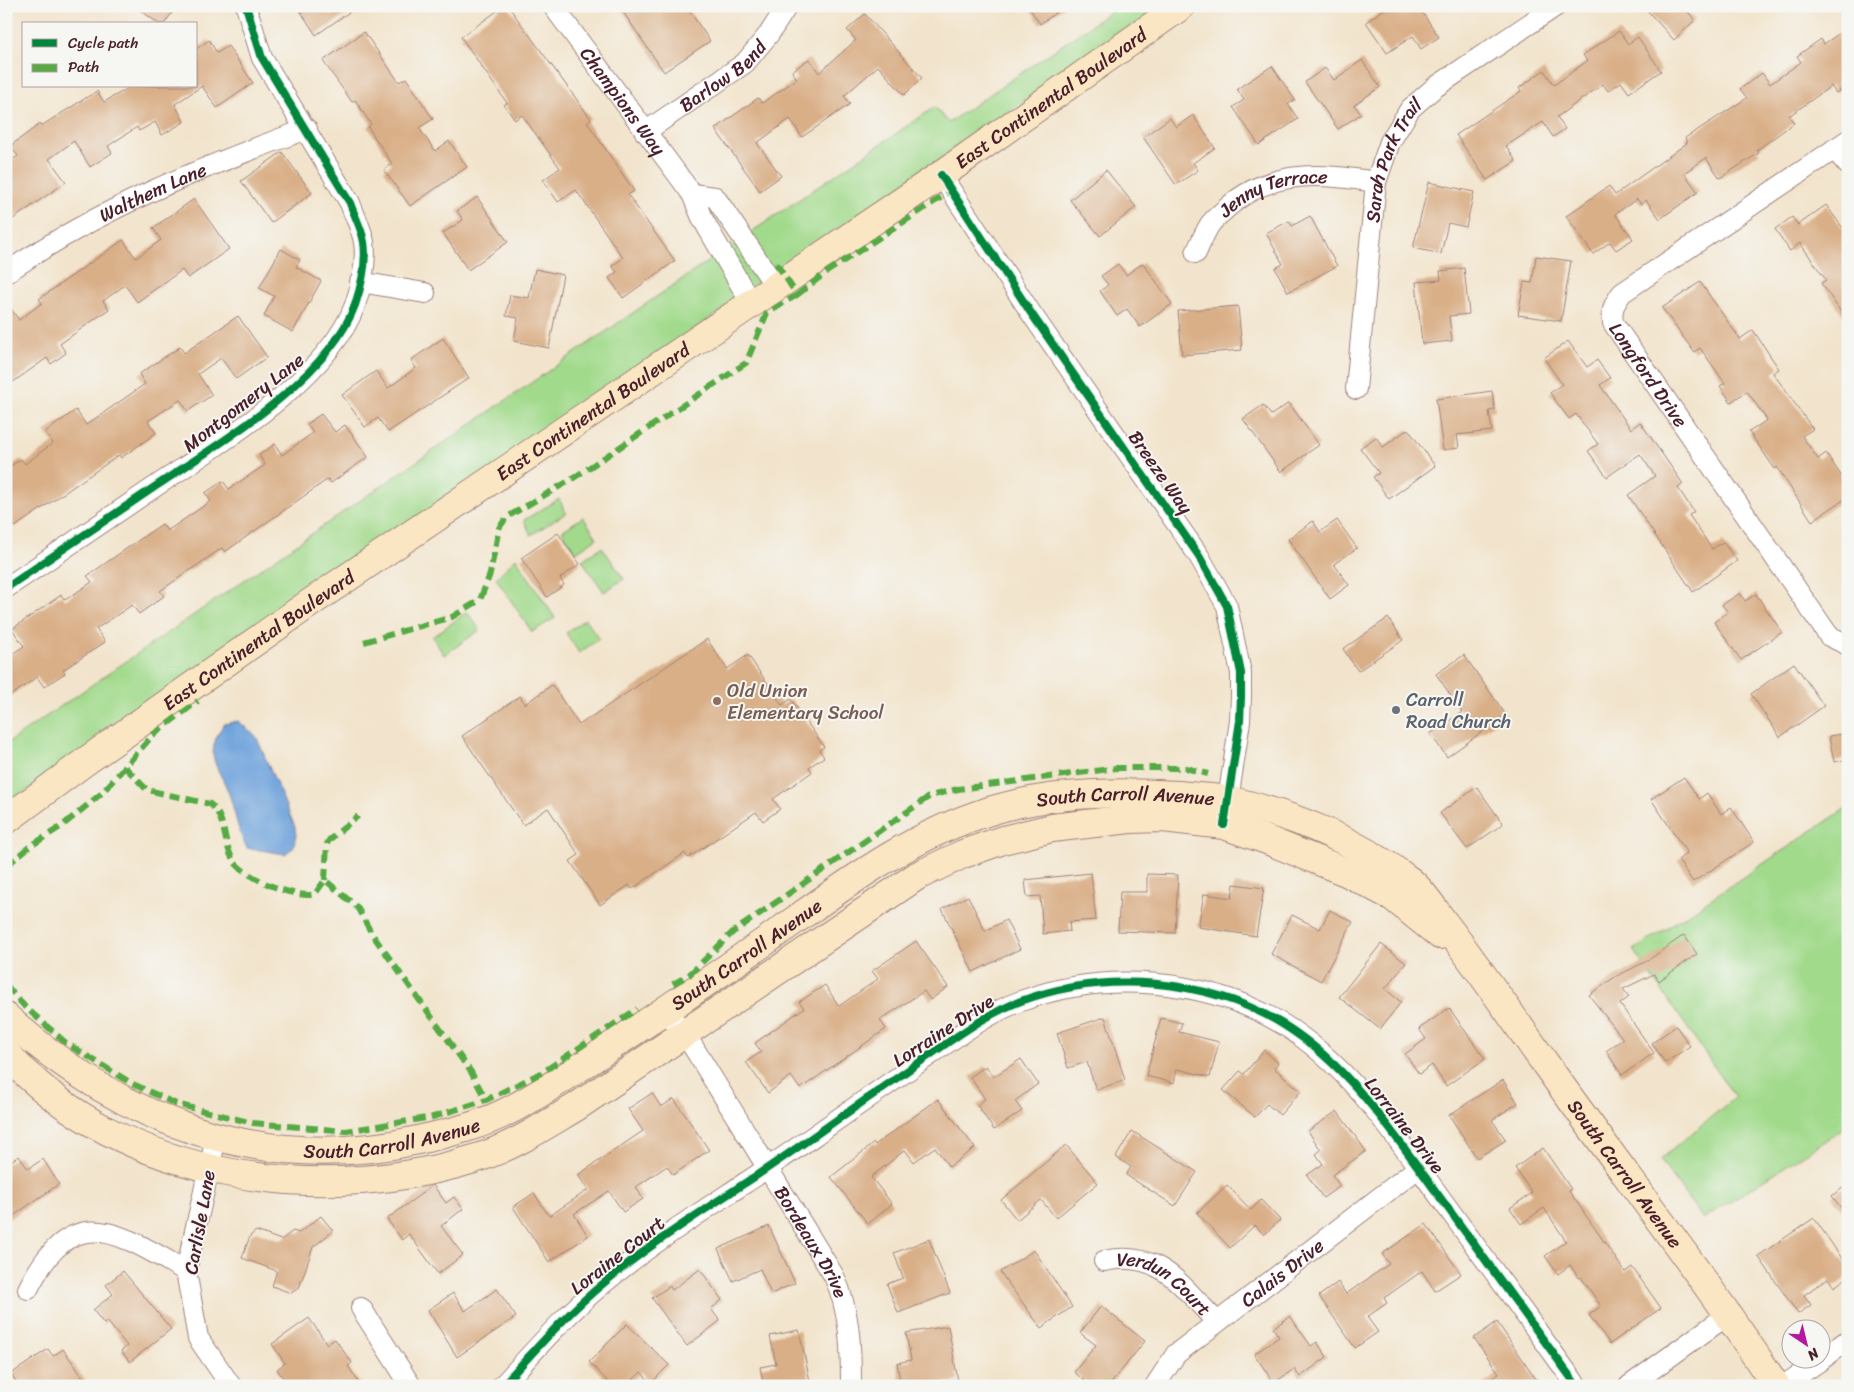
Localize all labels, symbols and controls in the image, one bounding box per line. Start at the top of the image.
street label: East Continental Boulevard [948,18,1156,178]
legend [22,22,198,88]
text: Cycle path [68,30,139,56]
street label: Barlow Bend [672,32,776,121]
street label: Champions Way [571,40,674,163]
text: Path [68,54,99,80]
street label: Sarah Park Trail [1356,89,1430,224]
street label: Walthem Lane [93,153,212,231]
street label: Jenny Terrace [1210,160,1328,226]
street label: Longford Drive [1600,315,1697,435]
street label: East Continental Boulevard [489,333,699,490]
street label: Montgomery Lane [175,344,312,461]
street label: Breeze Way [1119,423,1202,521]
street label: East Continental Boulevard [155,560,363,720]
place label: Old Union Elementary School [727,674,884,729]
place label: Carroll Road Church [1406,683,1511,738]
marker: Old Union Elementary School [711,695,723,707]
marker: Carroll Road Church [1390,704,1402,716]
street label: South Carroll Avenue [1034,777,1216,817]
street label: South Carroll Avenue [664,890,829,1019]
street label: Lorraine Drive [886,985,1001,1076]
street label: Lorraine Drive [1356,1069,1453,1181]
street label: South Carroll Avenue [1559,1092,1691,1256]
street label: South Carroll Avenue [303,1108,485,1168]
street label: Carlisle Lane [174,1167,225,1277]
street label: Bordeaux Drive [765,1179,857,1302]
street label: Loraine Court [562,1207,672,1303]
street label: Calais Drive [1233,1230,1332,1316]
street label: Verdun Court [1116,1243,1219,1324]
north arrow [1782,1320,1832,1370]
text: N [1802,1341,1825,1367]

